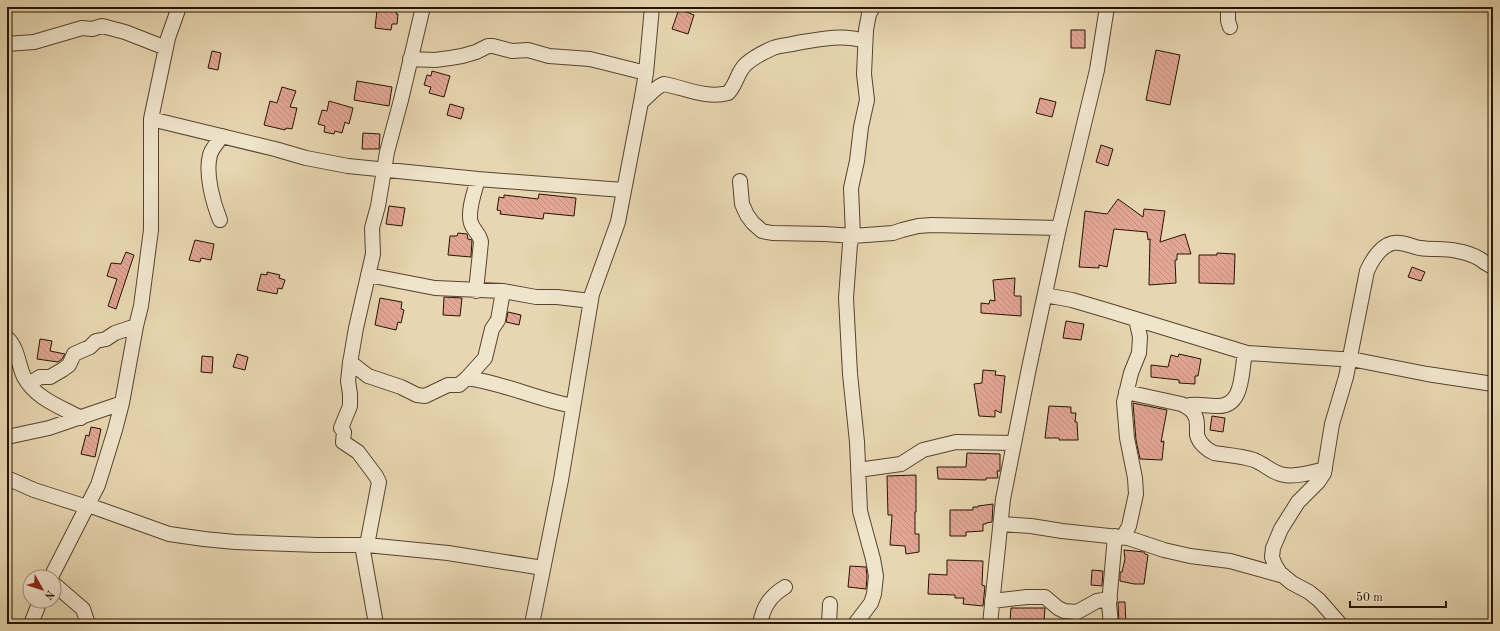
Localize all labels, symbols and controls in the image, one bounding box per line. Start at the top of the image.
north arrow [22,569,62,609]
scale bar [1350,583,1446,609]
text: N [41,588,56,602]
text: 50 m [1356,591,1383,604]

